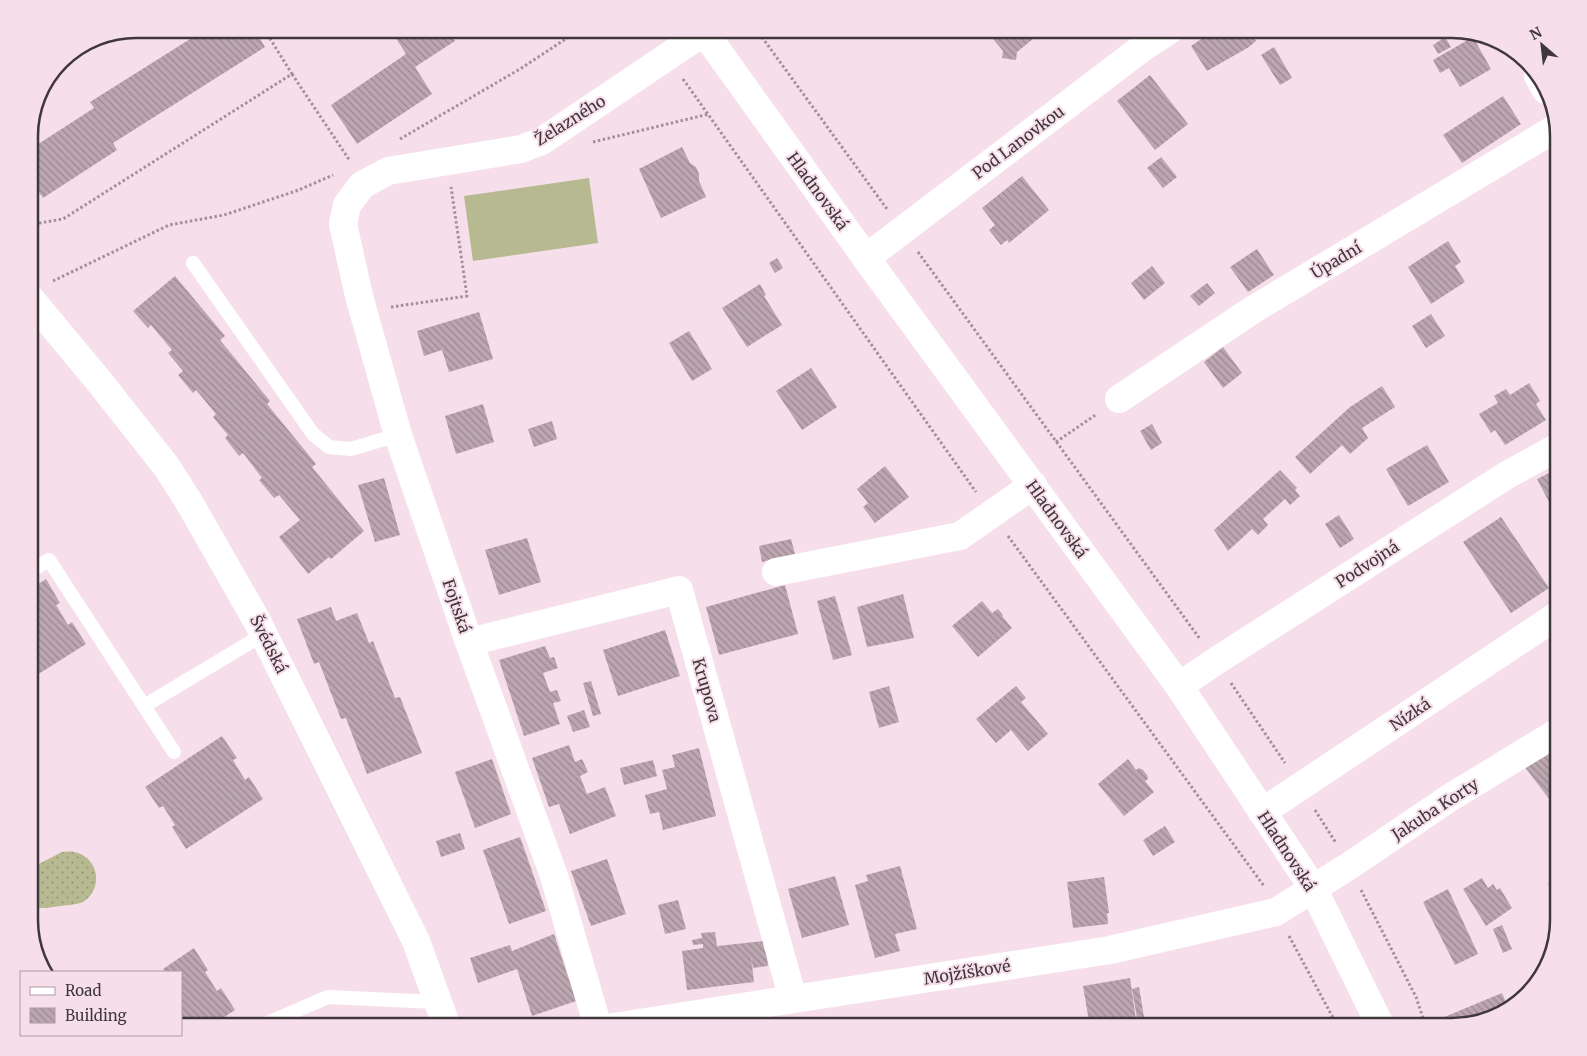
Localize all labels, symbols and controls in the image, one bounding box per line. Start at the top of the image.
north arrow [1517,20,1567,70]
text: N [1527,23,1545,44]
street label: Želazného [531,90,609,150]
street label: Pod Lanovkou [968,101,1068,183]
street label: Hladnovská [783,148,853,234]
street label: Úpadní [1307,237,1366,283]
street label: Hladnovská [1022,476,1092,562]
street label: Podvojná [1332,536,1403,592]
street label: Fojtská [438,576,476,636]
street label: Švédská [246,611,292,677]
street label: Krupova [688,656,726,725]
street label: Nízká [1386,693,1434,735]
street label: Jakuba Korty [1387,773,1483,845]
street label: Hladnovská [1254,807,1321,895]
street label: Mojžíškové [922,955,1012,989]
legend [20,971,182,1036]
text: Road [65,981,101,1000]
text: Building [65,1006,127,1025]

